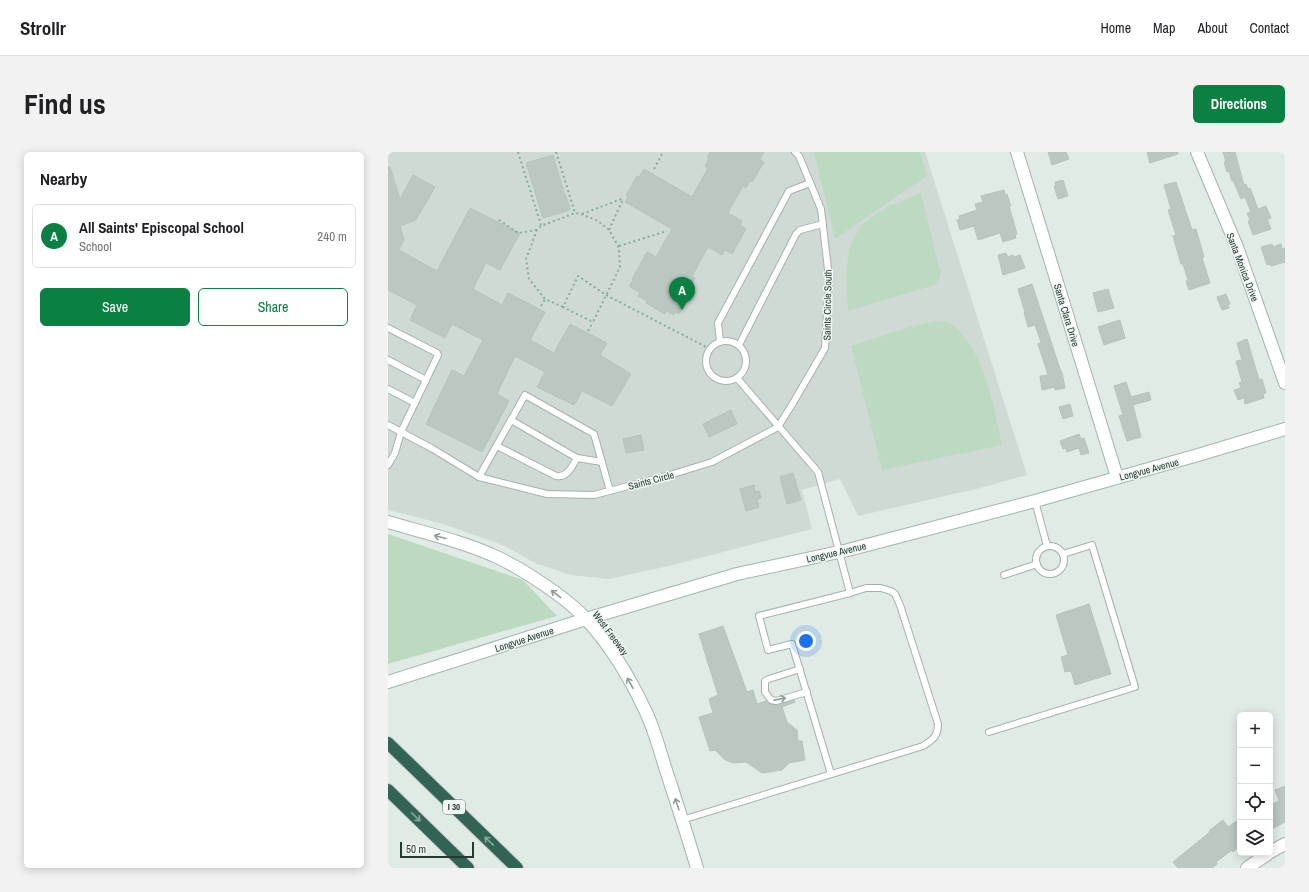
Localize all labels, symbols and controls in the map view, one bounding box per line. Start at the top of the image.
text: Strollr [20,15,66,41]
text: Home [1100,19,1131,37]
text: Map [1153,19,1175,37]
text: About [1197,19,1227,37]
text: Contact [1249,19,1289,37]
text: Find us [24,85,106,123]
button: Directions [1193,85,1285,123]
text: Nearby [40,167,87,190]
text: All Saints' Episcopal School [79,217,244,238]
text: A [50,228,58,245]
text: 240 m [317,228,347,245]
street label: Santa Monica Drive [1223,231,1262,304]
text: School [79,238,112,255]
street label: Saints Circle South [820,270,835,340]
pin: A [669,277,695,310]
street label: Santa Clara Drive [1051,282,1082,349]
button: Save [40,288,190,326]
button: Share [198,288,348,326]
street label: Longvue Avenue [1118,455,1181,484]
street label: Saints Circle [627,468,676,493]
one-way arrow [434,533,447,540]
street label: Longvue Avenue [805,539,868,566]
one-way arrow [551,590,562,598]
street label: West Freeway [590,609,632,659]
street label: Longvue Avenue [493,624,556,655]
your location [796,631,816,651]
one-way arrow [626,677,634,689]
one-way arrow [773,695,786,703]
map controls [1237,712,1273,856]
button: + [1237,712,1273,748]
button: − [1237,748,1273,784]
button: locate [1237,784,1273,820]
one-way arrow [673,798,680,811]
road number: I 30 [443,800,465,814]
one-way arrow [411,812,421,822]
button: layers [1237,820,1273,856]
one-way arrow [484,836,494,846]
scale bar [400,840,474,859]
text: 50 m [406,842,426,856]

